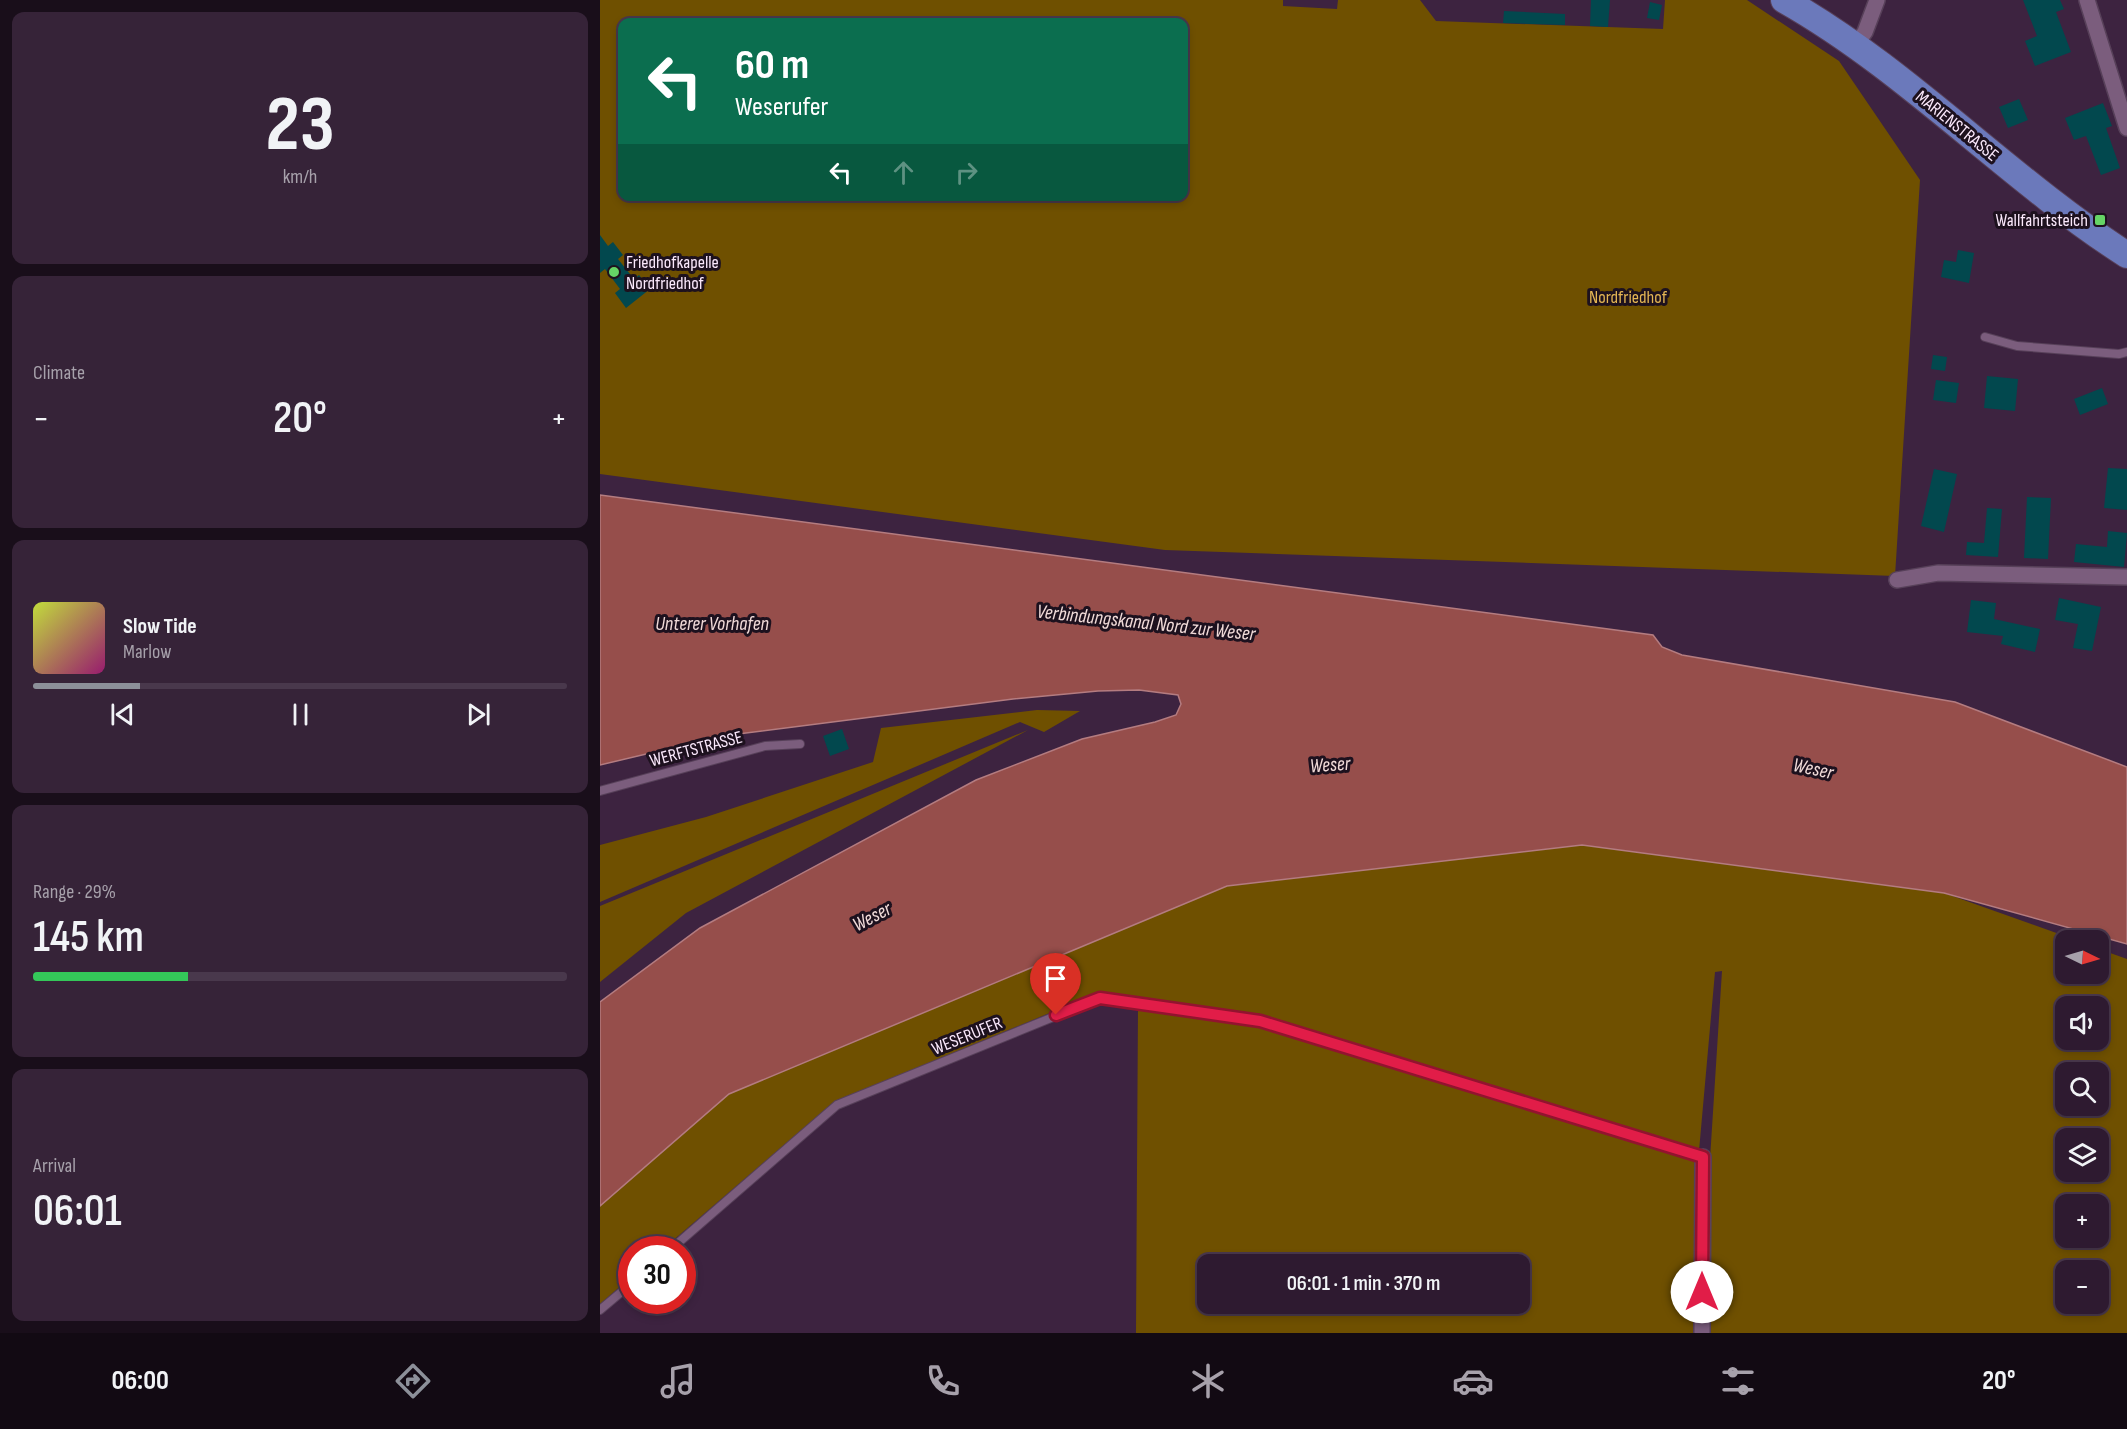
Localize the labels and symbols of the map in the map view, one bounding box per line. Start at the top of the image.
street label: MARIENSTRASSE [1911,86,2003,166]
place label: Wallfahrtsteich [1995,210,2088,231]
marker: Wallfahrtsteich [2093,213,2107,227]
place label: Friedhofkapelle Nordfriedhof [626,252,719,294]
marker: Friedhofkapelle Nordfriedhof [607,265,621,279]
park label: Nordfriedhof [1589,287,1668,308]
water label: Verbindungskanal Nord zur Weser [1036,600,1258,647]
water label: Unterer Vorhafen [655,612,769,636]
street label: WERFTSTRASSE [647,727,745,771]
water label: Weser [1309,752,1352,778]
water label: Weser [1791,753,1837,785]
water label: Weser [848,896,897,937]
north arrow [2055,930,2109,984]
pin [1030,953,1081,1015]
street label: WESERUFER [929,1012,1005,1060]
speed limit sign: 30 [618,1236,696,1314]
position arrow [1670,1260,1734,1324]

